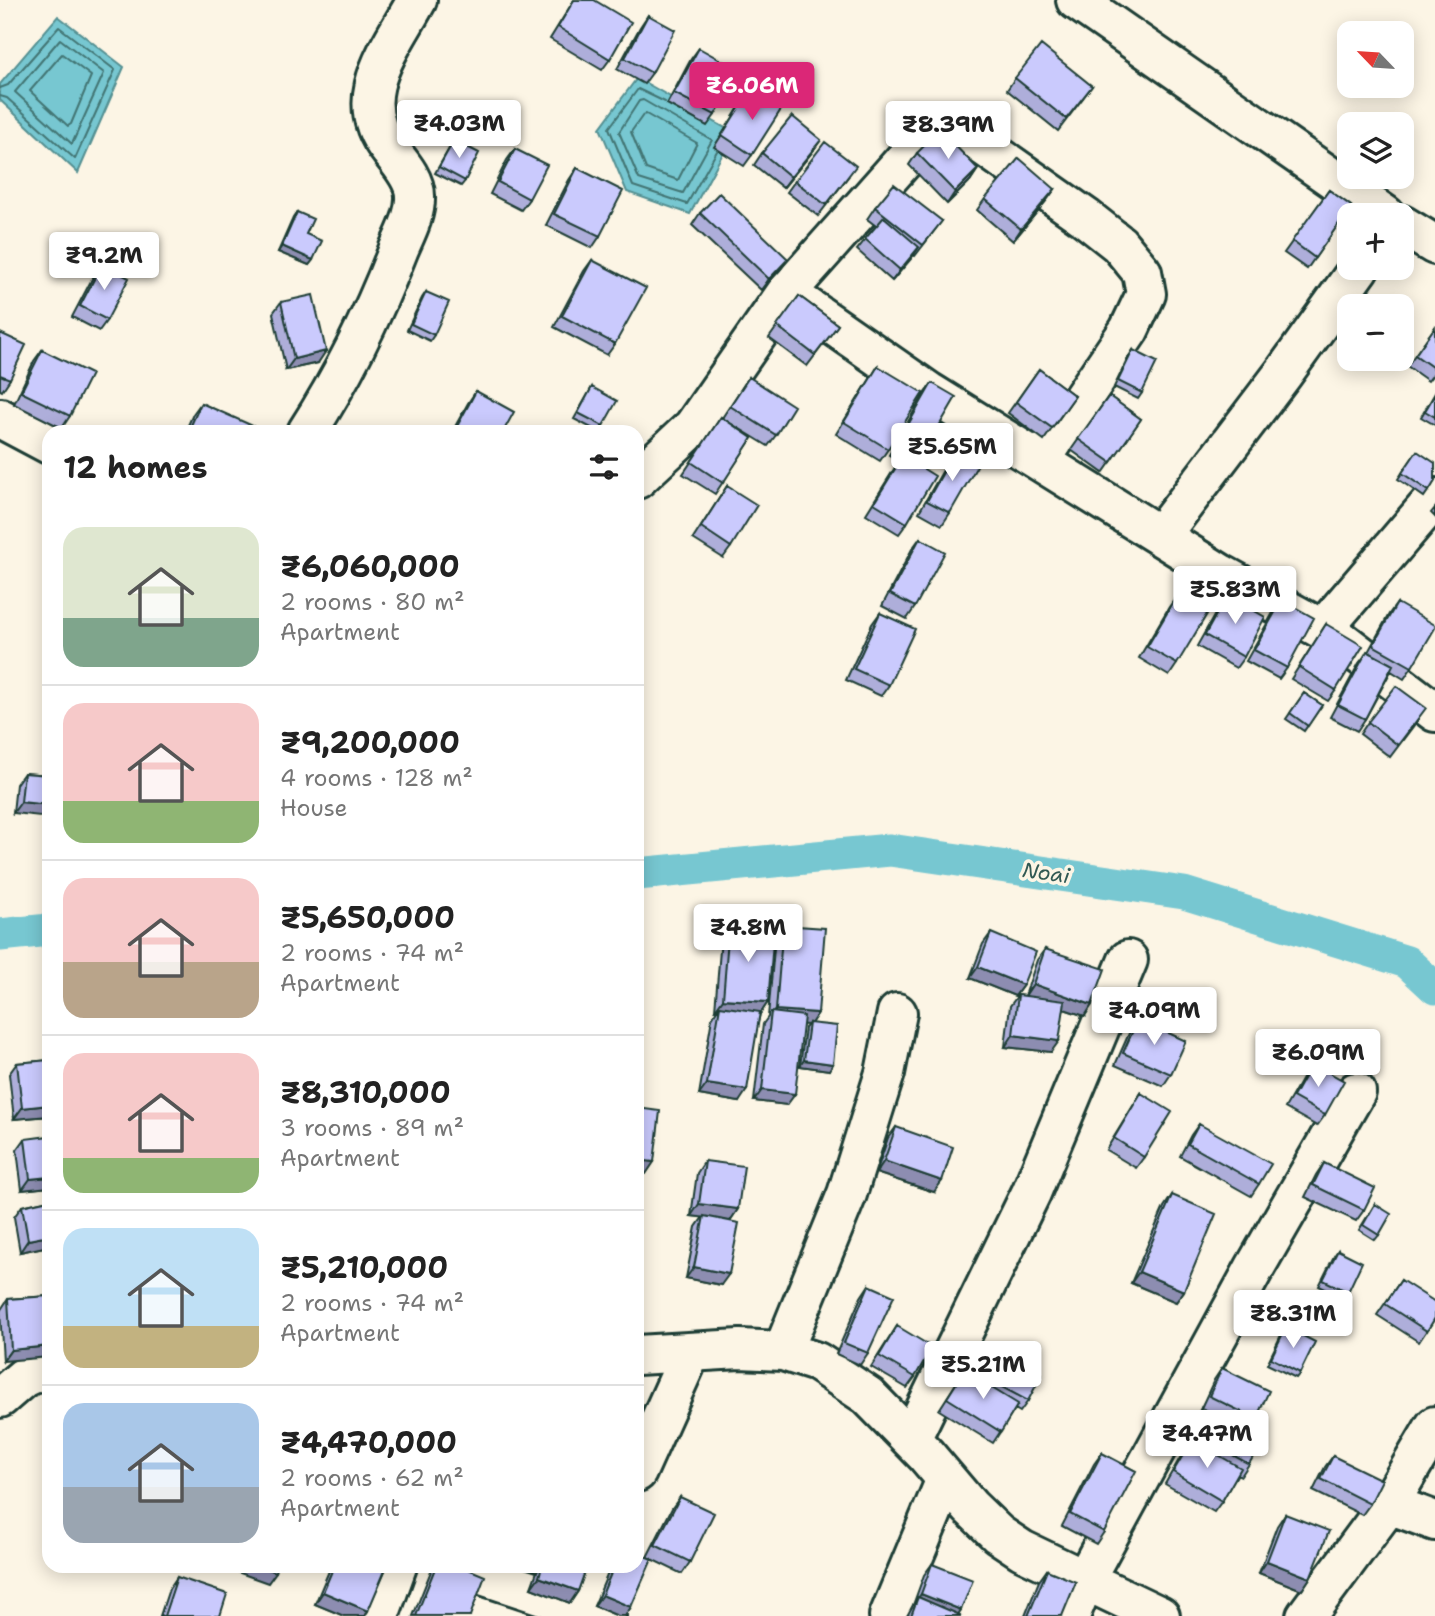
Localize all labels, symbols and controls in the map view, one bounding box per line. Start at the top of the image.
north arrow [1337,21,1414,98]
map controls [1337,21,1414,371]
pin: ₹6.06M [695,62,809,122]
text: ₹6.06M [705,70,799,100]
pin: ₹4.03M [402,100,516,160]
pin: ₹8.39M [891,102,1005,161]
text: ₹4.03M [413,108,505,138]
text: ₹8.39M [902,109,994,139]
button: layers [1337,112,1414,189]
button: + [1337,203,1414,280]
pin: ₹9.2M [55,232,153,292]
text: ₹9.2M [65,240,143,270]
button: − [1337,294,1414,371]
pin: ₹5.65M [895,424,1009,483]
text: ₹5.65M [907,431,997,461]
text: 12 homes [63,447,207,488]
icon: filters [585,448,623,486]
text: ₹6,060,000 [280,546,460,587]
icon: home [119,555,203,639]
pin: ₹5.83M [1178,566,1292,626]
text: ₹5.83M [1189,574,1281,604]
text: 2 rooms · 80 m² [280,587,465,617]
text: Apartment [280,617,400,647]
text: ₹9,200,000 [280,722,460,763]
icon: home [119,731,203,815]
text: 4 rooms · 128 m² [280,763,473,793]
text: House [280,793,348,823]
water label: Noai [1021,856,1072,890]
text: ₹5,650,000 [280,897,455,938]
pin: ₹4.8M [699,904,797,964]
icon: home [119,906,203,990]
text: ₹4.8M [710,912,786,942]
text: 2 rooms · 74 m² [280,938,464,968]
text: Apartment [280,968,400,998]
pin: ₹4.09M [1097,988,1211,1047]
text: ₹4.09M [1108,995,1200,1025]
pin: ₹6.09M [1261,1030,1375,1089]
text: ₹6.09M [1271,1037,1365,1067]
text: ₹8,310,000 [280,1072,451,1113]
icon: home [119,1081,203,1165]
text: 3 rooms · 89 m² [280,1113,464,1143]
text: Apartment [280,1143,400,1173]
text: ₹5,210,000 [280,1247,448,1288]
icon: home [119,1256,203,1340]
text: 2 rooms · 74 m² [280,1288,464,1318]
pin: ₹8.31M [1236,1290,1350,1350]
text: ₹8.31M [1250,1298,1336,1328]
text: Apartment [280,1318,400,1348]
pin: ₹5.21M [926,1342,1040,1401]
text: ₹5.21M [940,1349,1026,1379]
pin: ₹4.47M [1150,1410,1264,1470]
text: ₹4.47M [1162,1418,1252,1448]
text: ₹4,470,000 [280,1422,457,1463]
icon: home [119,1431,203,1515]
text: 2 rooms · 62 m² [280,1463,464,1493]
text: Apartment [280,1493,400,1523]

